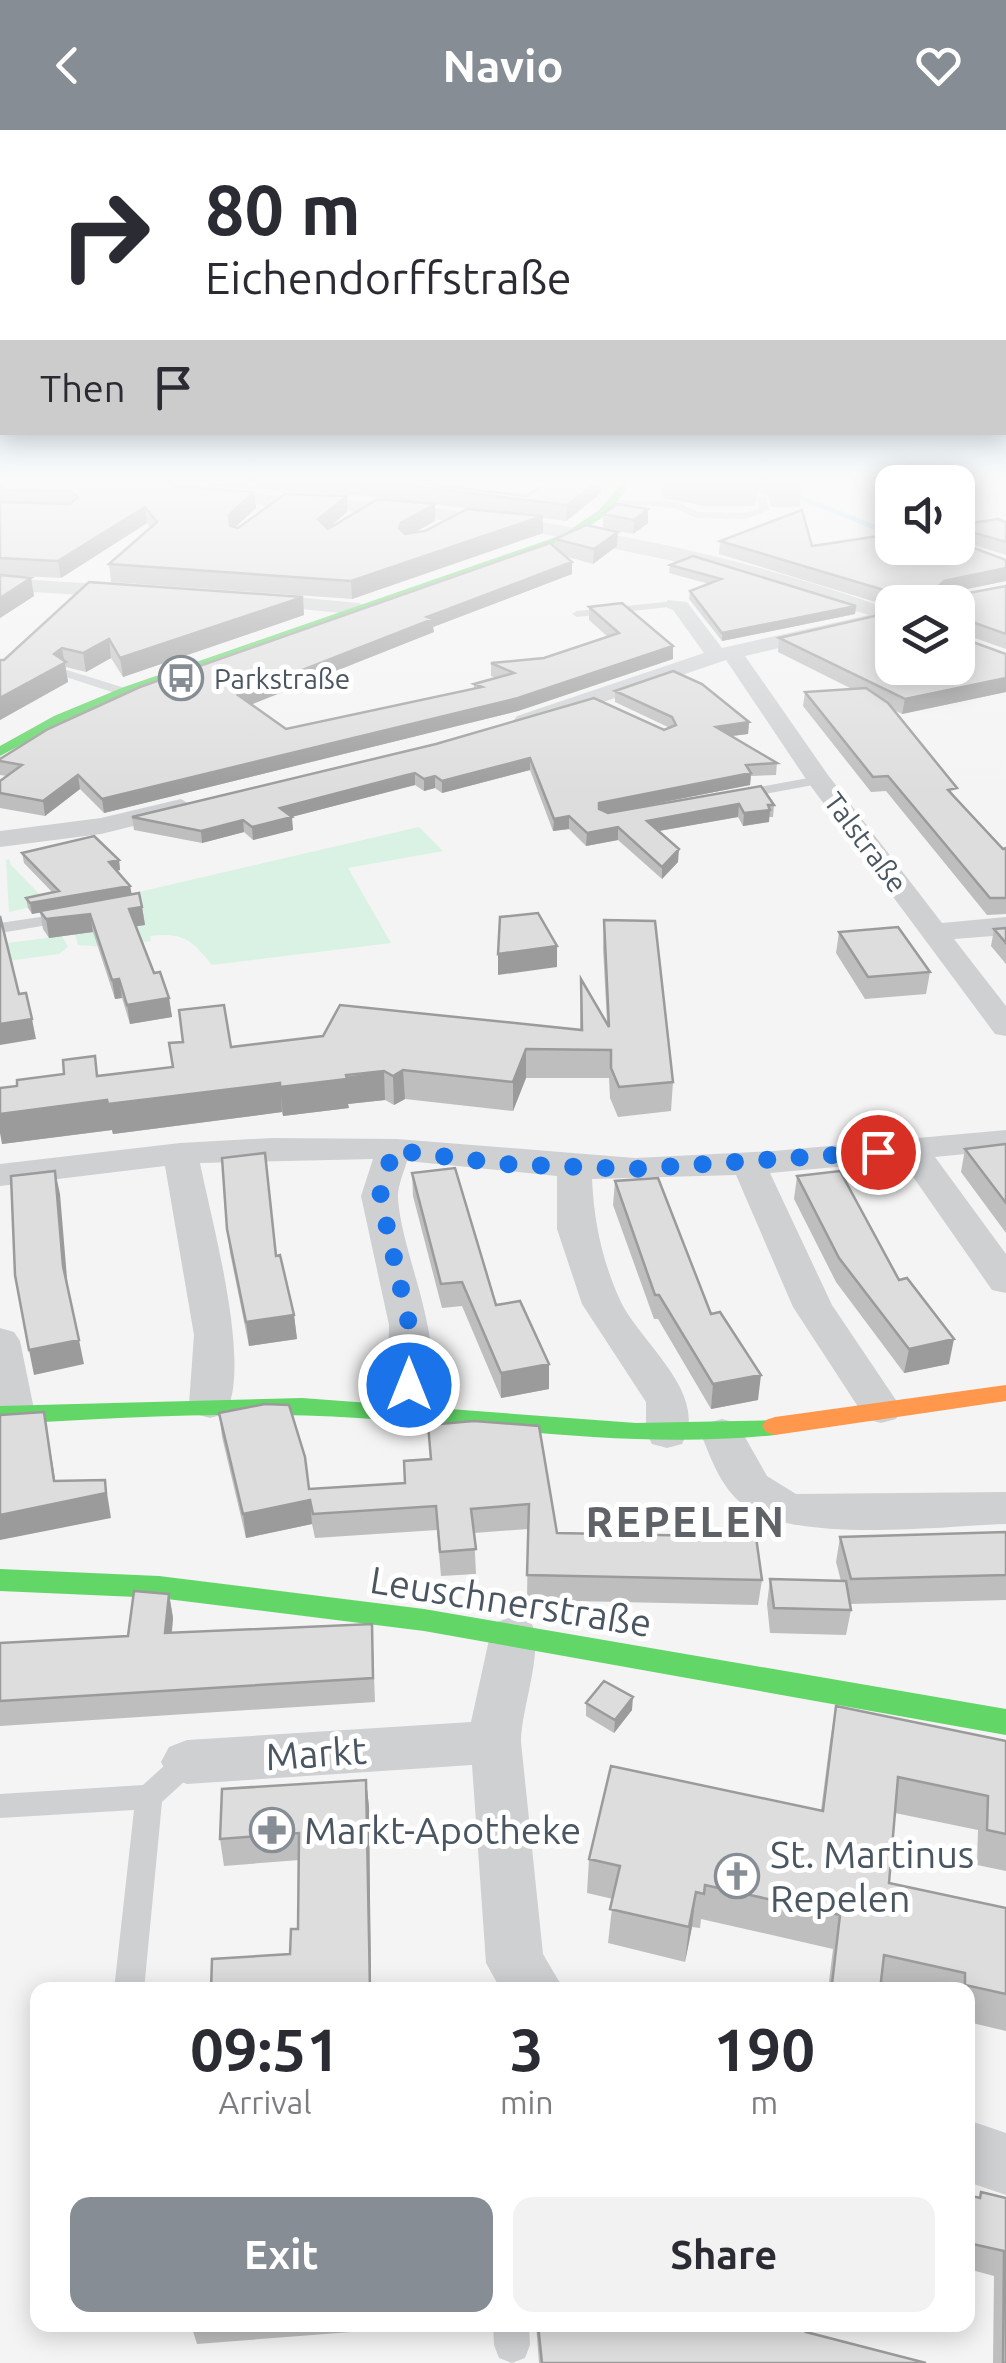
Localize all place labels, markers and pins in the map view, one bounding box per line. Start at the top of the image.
bus stop icon: Parkstraße [158,655,204,701]
place label: Parkstraße [214,663,350,694]
pin [836,1110,921,1195]
pharmacy icon: Markt-Apotheke [249,1807,295,1853]
place label: Markt-Apotheke [304,1809,581,1851]
place label: St. Martinus Repelen [770,1833,974,1919]
church icon: St. Martinus Repelen [714,1853,760,1899]

